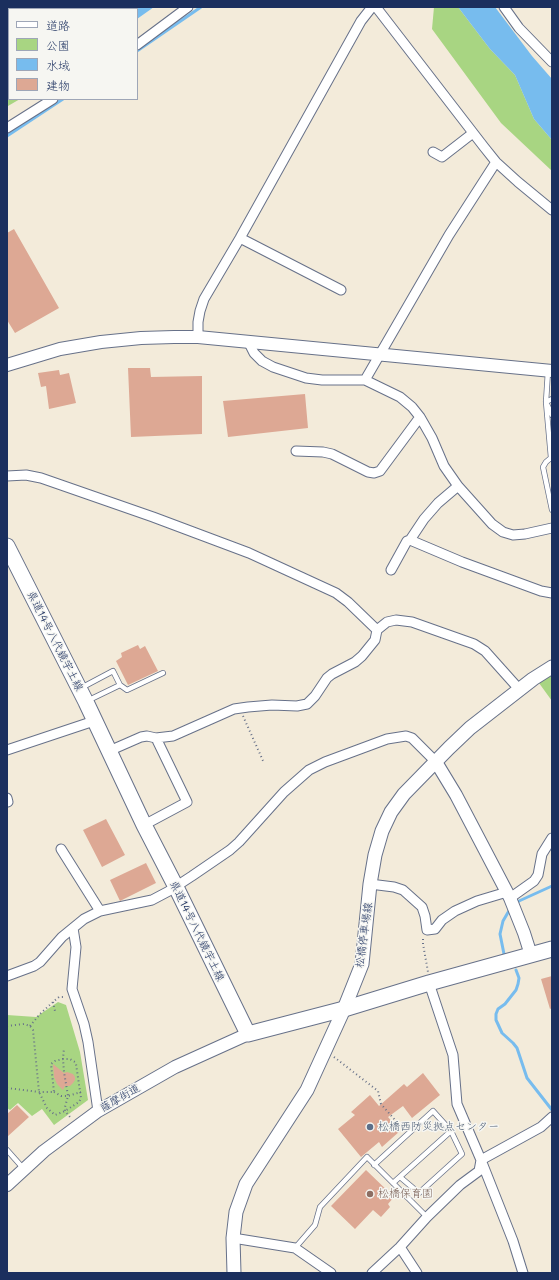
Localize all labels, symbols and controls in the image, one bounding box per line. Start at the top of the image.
legend [8,8,138,100]
text: 道路 [46,17,70,33]
text: 公園 [46,37,70,53]
text: 水域 [46,57,70,73]
text: 建物 [46,77,70,93]
street label: 県道14号八代鏡宇土線 [24,589,86,693]
street label: 県道14号八代鏡宇土線 [167,879,227,983]
street label: 松橋停車場線 [353,901,375,969]
street label: 薩摩街道 [98,1081,142,1115]
place label: 松橋西防災拠点センター [378,1120,499,1134]
marker: 松橋西防災拠点センター [365,1122,375,1132]
place label: 松橋保育園 [378,1187,433,1201]
marker: 松橋保育園 [365,1189,375,1199]

